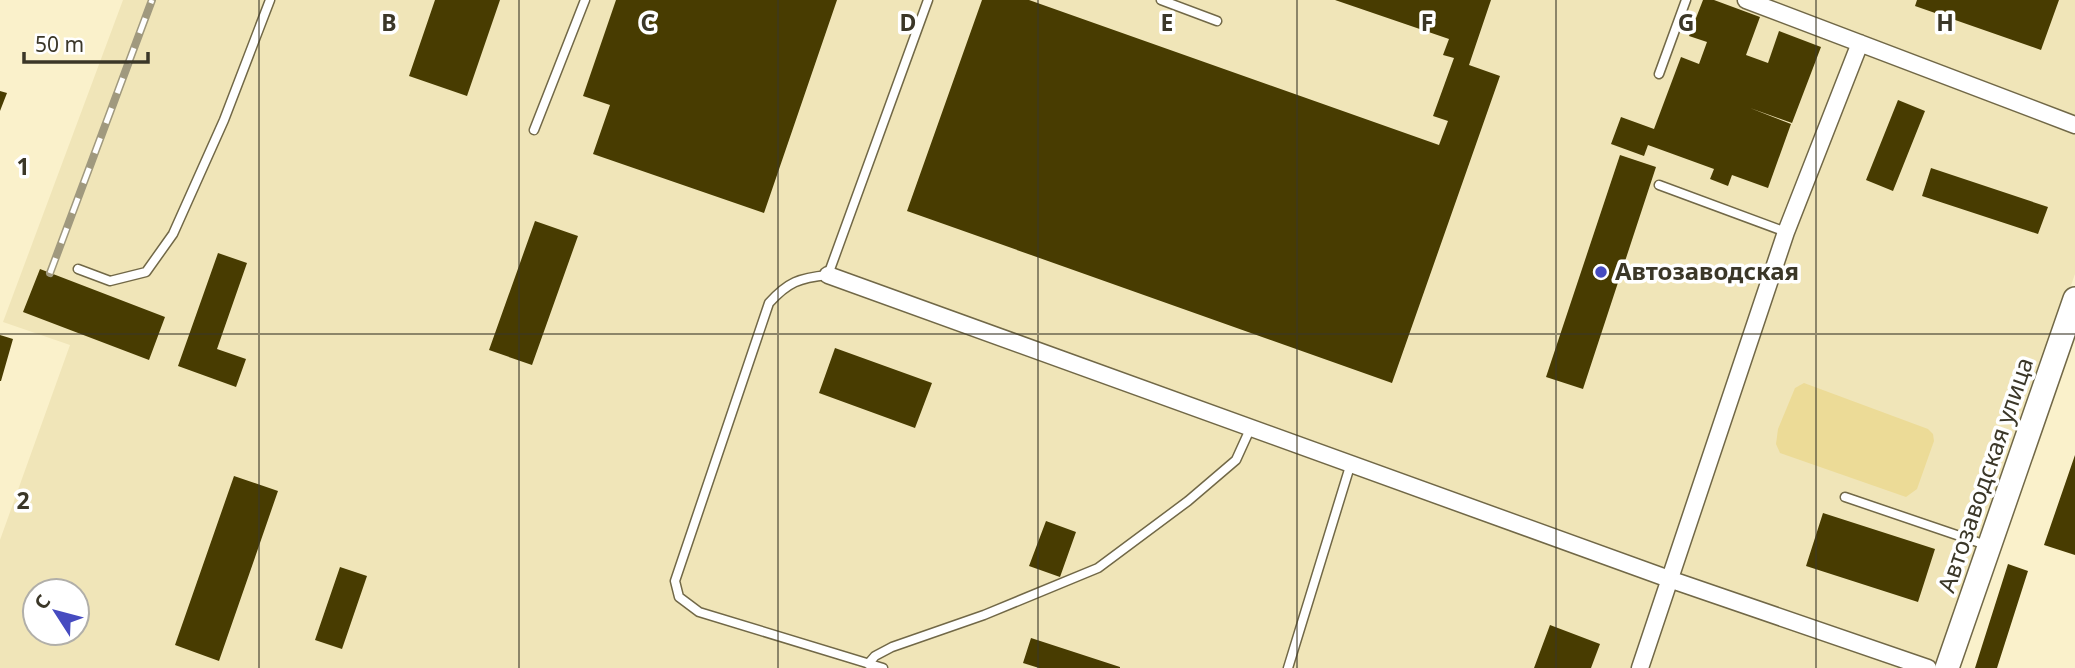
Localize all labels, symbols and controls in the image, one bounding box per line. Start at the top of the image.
text: B [381,6,397,38]
text: C [641,6,656,38]
text: D [900,6,916,38]
text: E [1161,6,1173,38]
text: F [1421,6,1433,38]
text: G [1678,6,1694,38]
text: H [1936,6,1954,38]
scale bar [24,21,149,65]
text: 50 m [35,30,84,58]
text: 1 [16,150,30,182]
place label: Автозаводская [1615,254,1799,287]
marker: Автозаводская [1593,264,1609,280]
street label: Автозаводская улица [1929,353,2040,596]
text: 2 [16,484,30,516]
north arrow [21,577,91,647]
text: С [28,589,56,615]

